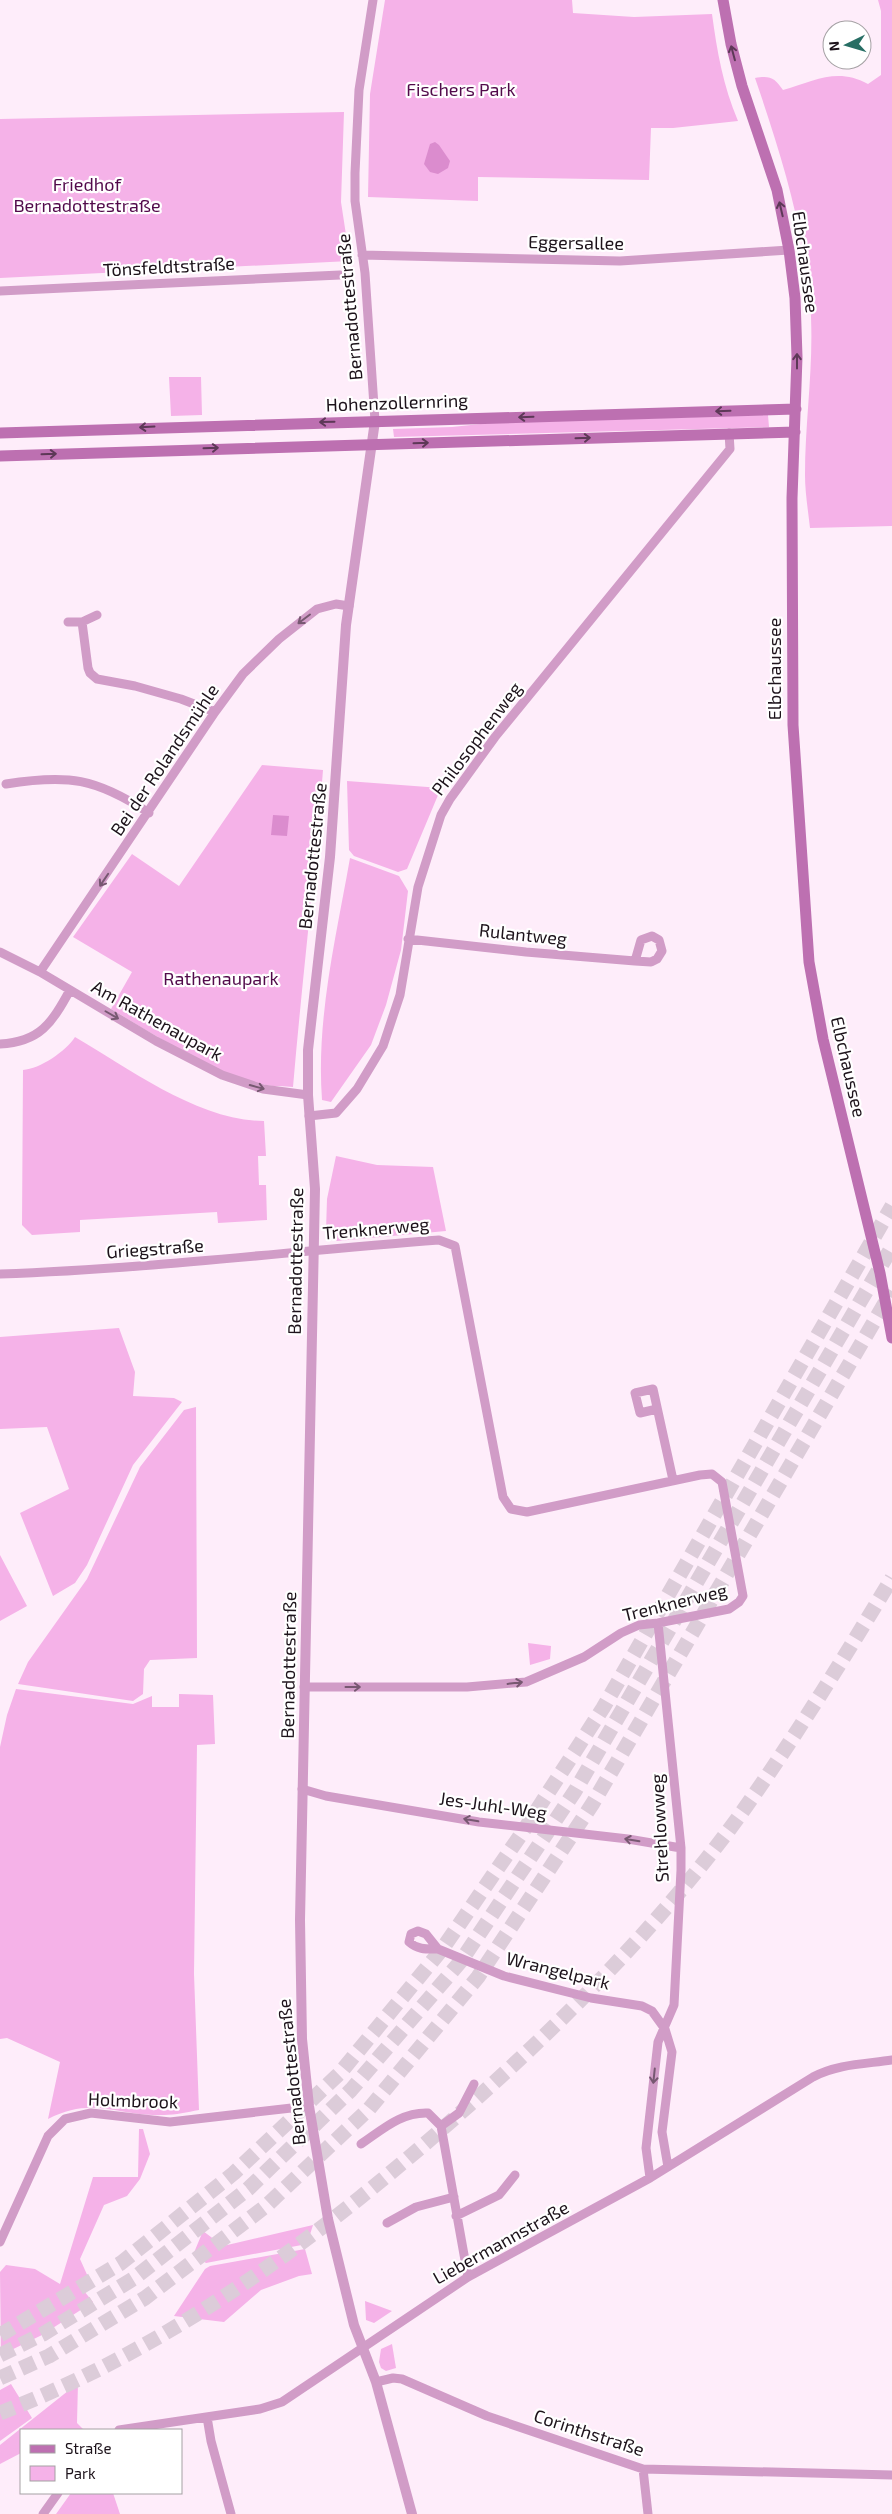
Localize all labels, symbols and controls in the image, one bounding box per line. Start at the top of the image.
north arrow [822,20,872,70]
text: N [825,40,842,52]
one-way arrow [728,46,737,62]
park label: Fischers Park [406,78,516,100]
park label: Friedhof Bernadottestraße [13,173,161,216]
one-way arrow [776,201,785,217]
street label: Elbchaussee [788,209,824,314]
street label: Eggersallee [528,230,624,254]
street label: Bernadottestraße [332,233,366,381]
street label: Tönsfeldtstraße [102,252,235,280]
one-way arrow [792,353,802,369]
street label: Hohenzollernring [325,389,469,415]
one-way arrow [716,406,732,416]
one-way arrow [518,412,534,422]
one-way arrow [319,417,335,427]
one-way arrow [139,422,155,431]
one-way arrow [575,433,591,442]
one-way arrow [412,438,428,447]
one-way arrow [203,444,219,453]
one-way arrow [40,449,56,459]
one-way arrow [298,614,311,625]
street label: Elbchaussee [763,618,785,720]
street label: Philosophenweg [426,677,526,799]
street label: Bei der Rolandsmühle [105,679,223,839]
street label: Bernadottestraße [293,782,331,930]
one-way arrow [98,873,109,887]
street label: Rulantweg [478,918,568,950]
park label: Rathenaupark [163,967,279,989]
street label: Am Rathenaupark [88,975,227,1065]
one-way arrow [104,1010,119,1020]
street label: Elbchaussee [827,1014,871,1119]
one-way arrow [248,1083,264,1092]
street label: Bernadottestraße [283,1187,307,1335]
street label: Trenknerweg [322,1212,430,1244]
street label: Griegstraße [105,1234,204,1262]
street label: Trenknerweg [620,1578,729,1626]
street label: Bernadottestraße [276,1591,300,1739]
one-way arrow [507,1678,523,1688]
one-way arrow [344,1682,361,1692]
street label: Strehlowweg [645,1773,673,1883]
street label: Jes-Juhl-Weg [438,1787,548,1823]
one-way arrow [464,1815,480,1825]
one-way arrow [625,1835,641,1845]
street label: Wrangelpark [504,1947,612,1994]
street label: Bernadottestraße [272,1998,310,2146]
one-way arrow [649,2068,659,2084]
street label: Holmbrook [88,2087,179,2113]
street label: Liebermannstraße [429,2196,572,2289]
street label: Corinthstraße [531,2404,647,2460]
legend [20,2429,182,2494]
text: Straße [65,2439,111,2457]
text: Park [65,2464,96,2482]

